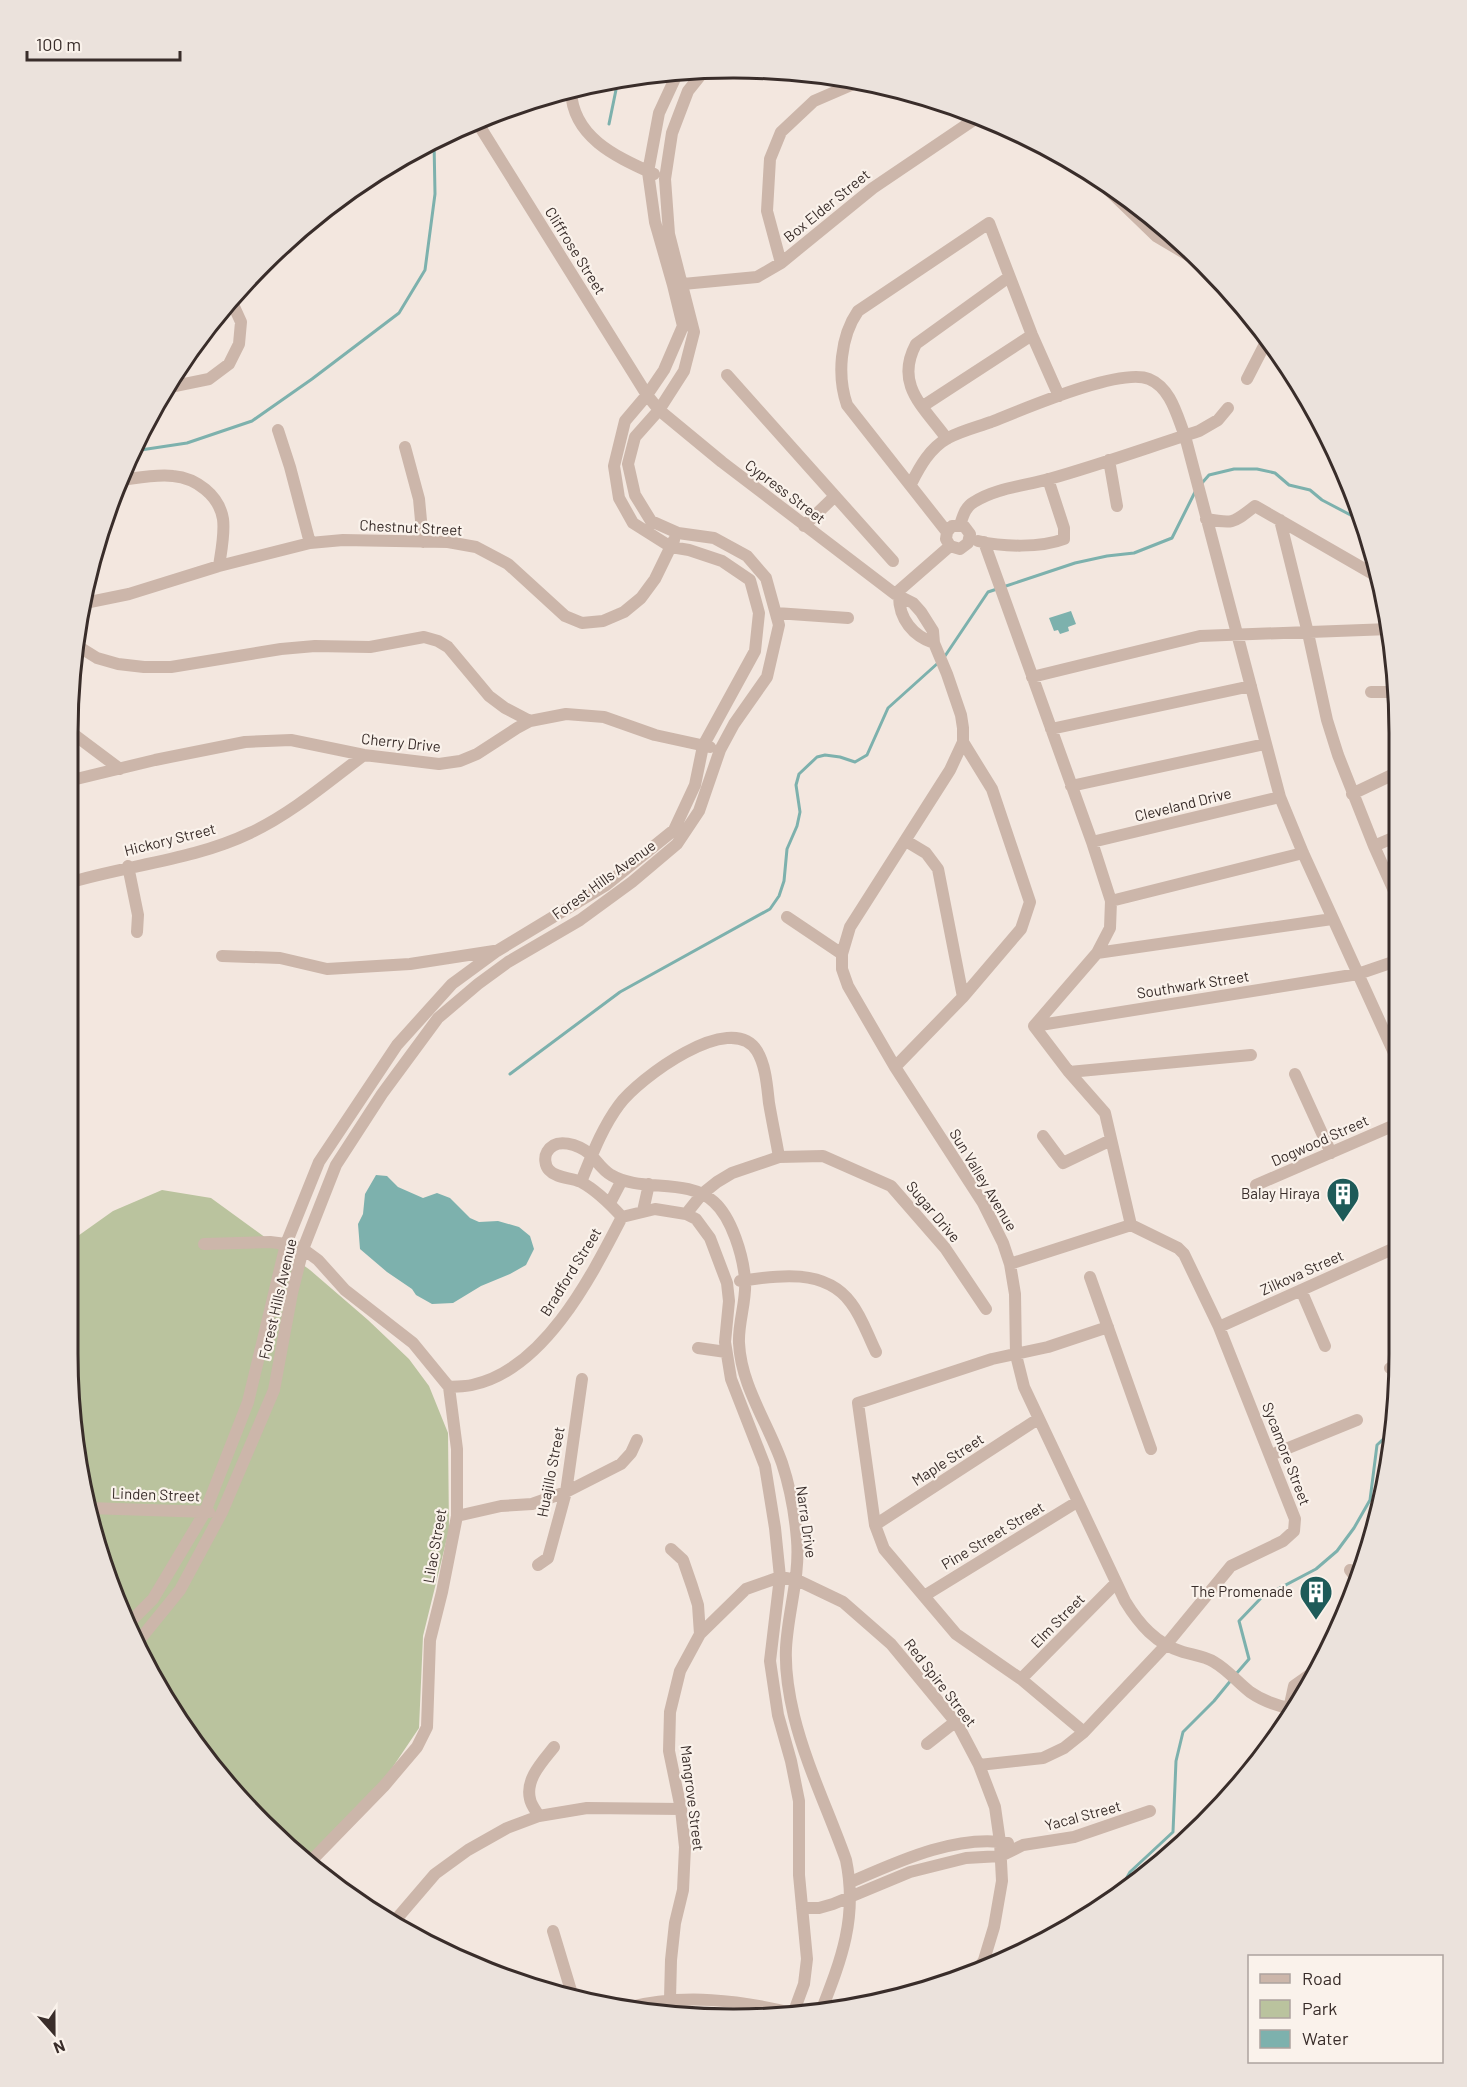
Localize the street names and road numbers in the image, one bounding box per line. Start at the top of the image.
street label: Box Elder Street [780,165,873,245]
street label: Cliffrose Street [542,203,610,298]
street label: Cypress Street [742,455,829,527]
street label: Chestnut Street [359,515,463,539]
street label: Cherry Drive [360,729,442,755]
street label: Cleveland Drive [1133,783,1233,825]
street label: Hickory Street [122,819,217,859]
street label: Forest Hills Avenue [548,836,659,923]
street label: Southwark Street [1135,966,1250,1002]
street label: Dogwood Street [1268,1111,1371,1170]
street label: Sun Valley Avenue [946,1125,1021,1234]
street label: Sugar Drive [903,1177,965,1246]
street label: Bradford Street [536,1224,605,1319]
street label: Forest Hills Avenue [254,1237,300,1361]
street label: Zilkova Street [1257,1246,1346,1298]
street label: Sycamore Street [1259,1400,1315,1508]
street label: Huajillo Street [532,1425,568,1519]
street label: Maple Street [908,1429,987,1489]
street label: Linden Street [111,1483,201,1505]
street label: Narra Drive [793,1485,821,1559]
street label: Pine Street Street [938,1497,1047,1573]
street label: Lilac Street [419,1507,449,1584]
street label: Elm Street [1027,1590,1088,1651]
street label: Red Spire Street [901,1635,981,1730]
street label: Mangrove Street [678,1744,708,1852]
street label: Yacal Street [1043,1796,1123,1834]

